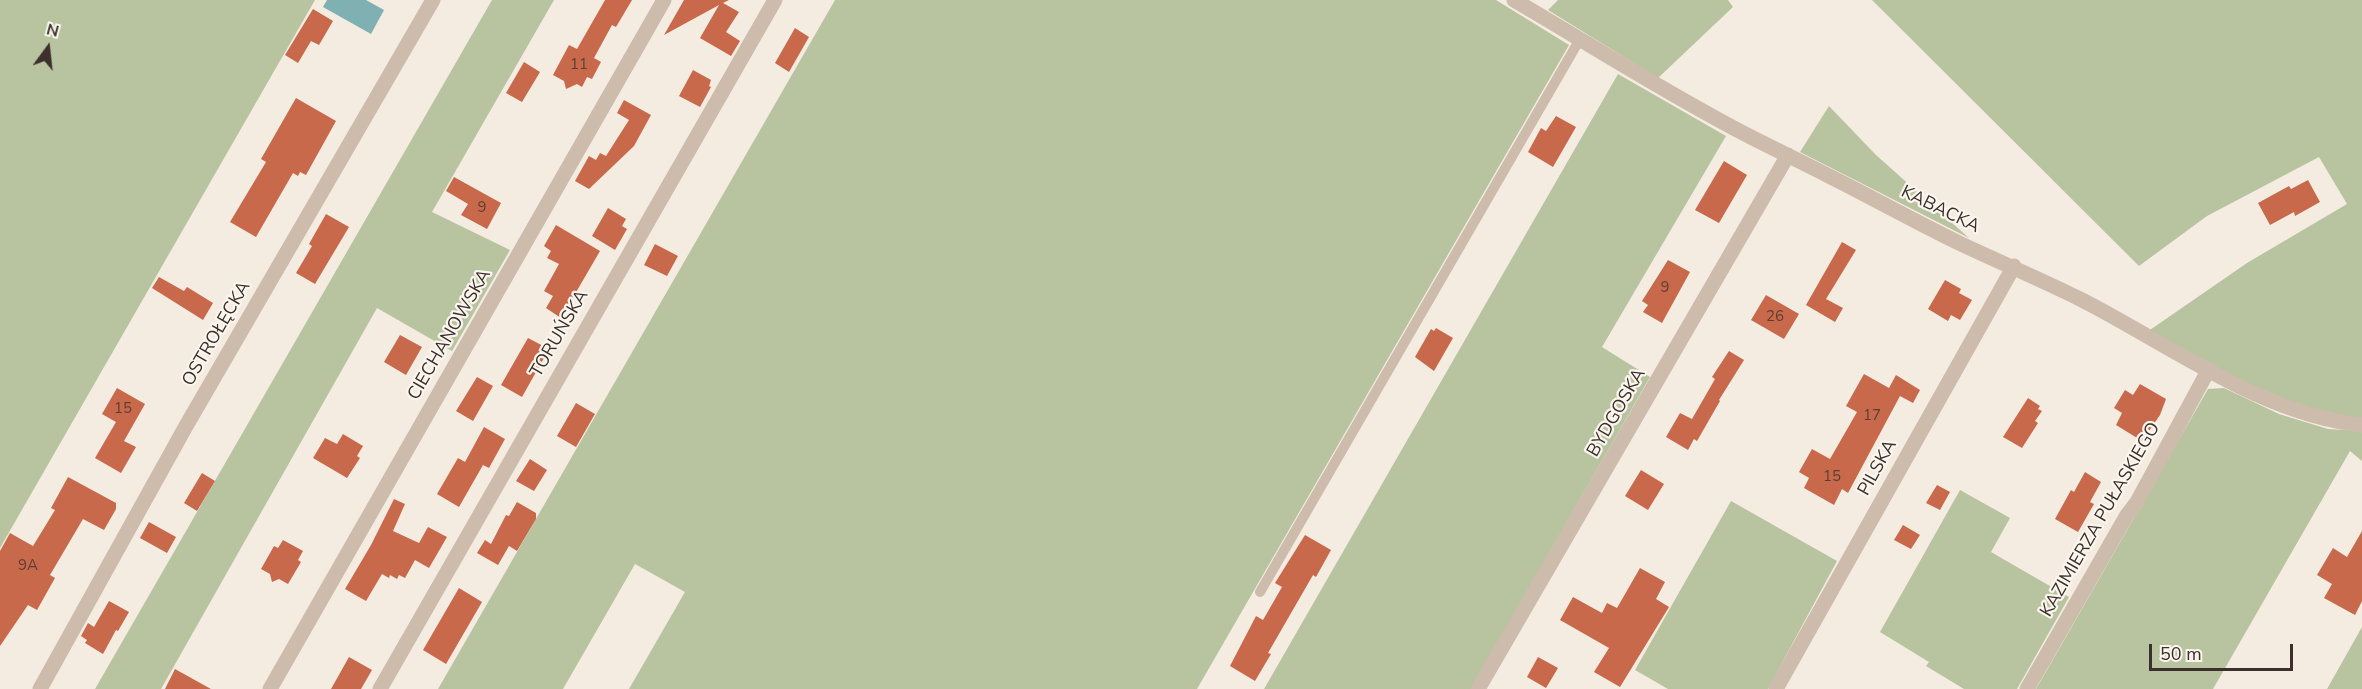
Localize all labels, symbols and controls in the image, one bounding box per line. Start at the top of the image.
north arrow [18,18,78,78]
text: N [44,18,61,43]
house number: 11 [570,56,588,74]
street label: KABACKA [1897,182,1983,238]
house number: 9 [478,199,486,217]
street label: CIECHANOWSKA [404,266,496,404]
street label: OSTROŁĘCKA [178,278,256,390]
house number: 9 [1661,279,1669,297]
street label: TORUŃSKA [526,286,594,382]
house number: 26 [1766,308,1784,326]
street label: BYDGOSKA [1583,365,1651,461]
house number: 15 [114,400,132,418]
house number: 17 [1863,407,1881,425]
street label: KAZIMIERZA PUŁASKIEGO [2036,419,2166,621]
street label: PILSKA [1854,436,1902,500]
house number: 15 [1823,468,1841,486]
house number: 9A [18,557,38,575]
scale bar [2152,632,2296,670]
text: 50 m [2160,642,2202,666]

